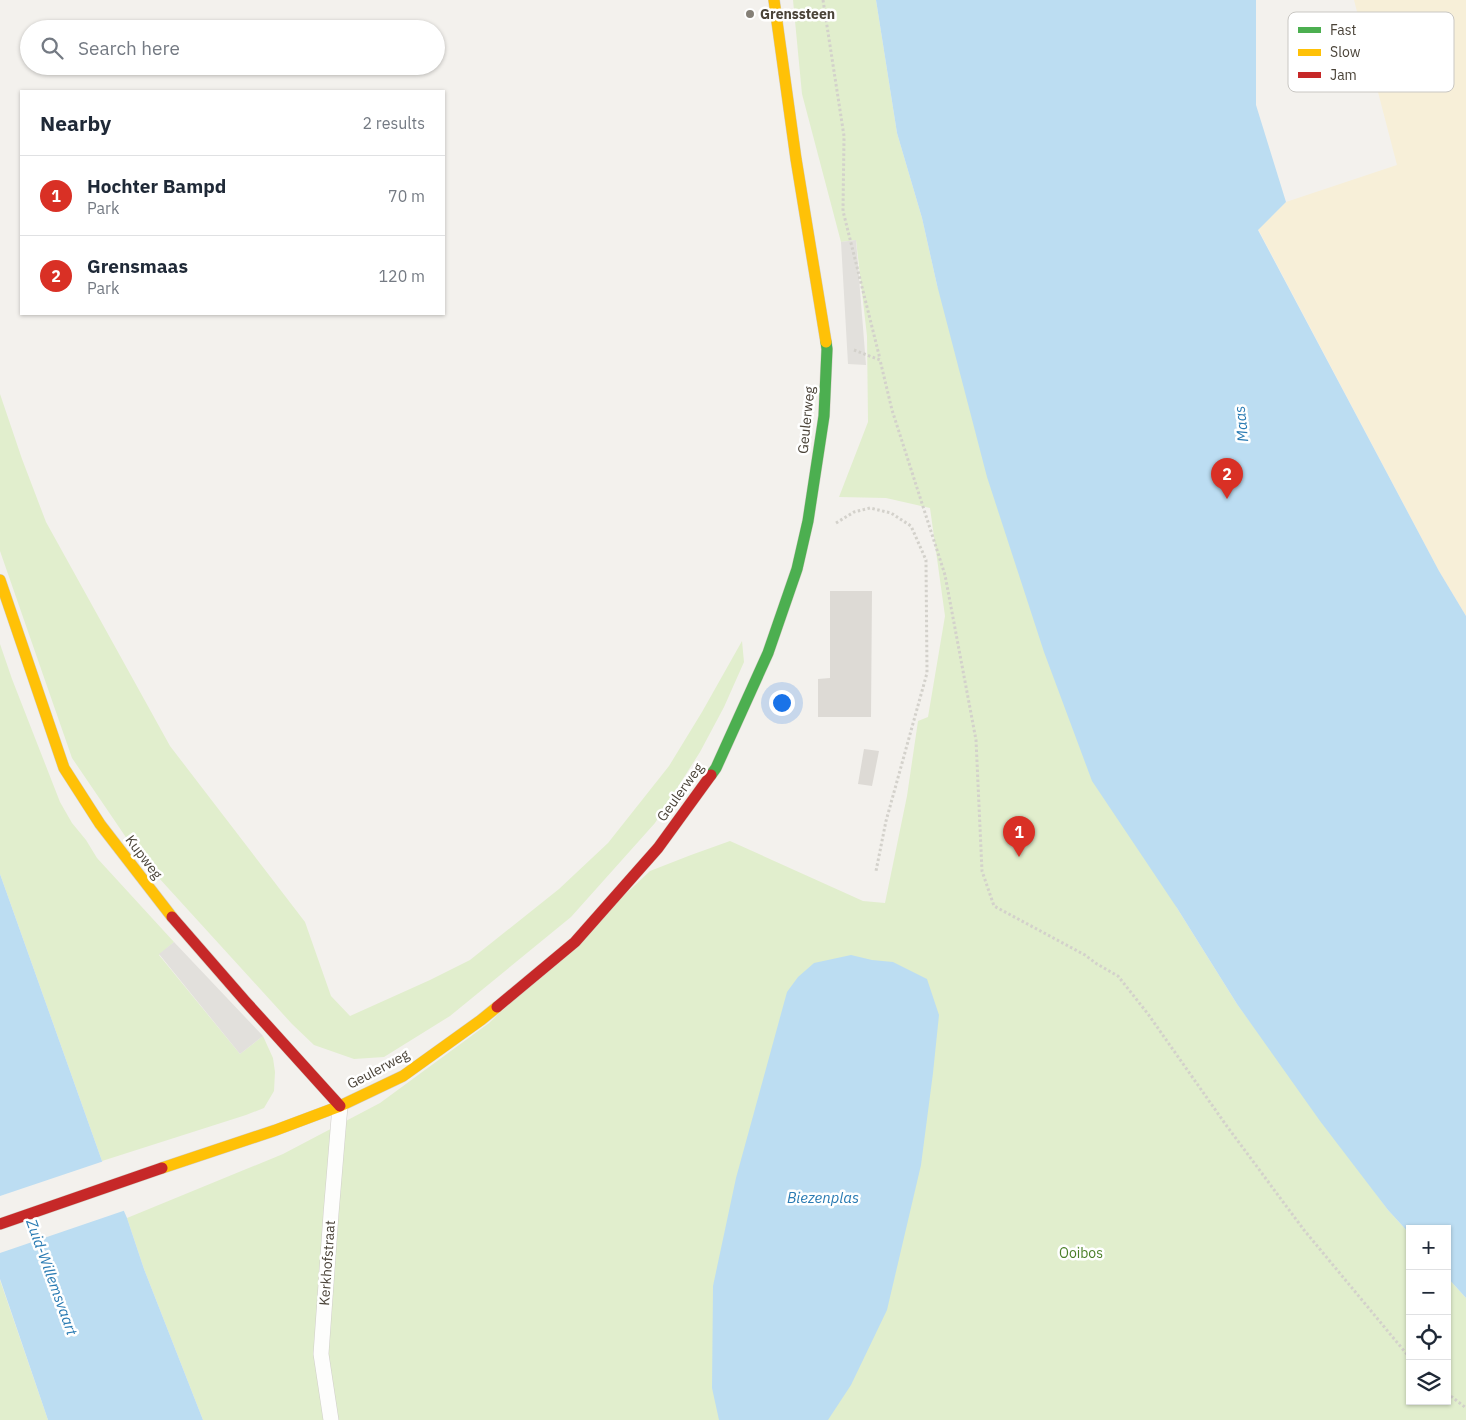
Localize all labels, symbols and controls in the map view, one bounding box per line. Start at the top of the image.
place label: Grenssteen [760,5,835,23]
marker: Grenssteen [744,8,756,20]
legend [1288,12,1454,92]
search box [20,20,445,75]
text: Fast [1330,21,1356,39]
icon: search [38,34,66,62]
text: Search here [78,36,180,60]
text: Slow [1330,43,1361,61]
text: Jam [1330,66,1357,84]
text: Nearby [40,109,111,137]
text: 2 results [362,113,425,133]
text: Hochter Bampd [87,174,226,198]
text: 1 [51,186,61,206]
text: 70 m [388,186,425,206]
text: Park [87,198,119,218]
text: Grensmaas [87,254,188,278]
text: 2 [51,266,61,286]
text: 120 m [378,266,425,286]
text: Park [87,278,119,298]
street label: Geulerweg [794,385,819,455]
water label: Maas [1230,405,1252,443]
pin: 2 [1211,458,1243,499]
your location [769,690,795,716]
street label: Geulerweg [653,759,708,825]
pin: 1 [1003,816,1035,857]
street label: Kupweg [122,831,167,883]
street label: Geulerweg [344,1045,413,1093]
water label: Biezenplas [787,1188,859,1207]
water label: Zuid-Willemsvaart [22,1216,82,1339]
street label: Kerkhofstraat [315,1220,339,1306]
map controls [1406,1225,1451,1405]
button: + [1406,1225,1451,1270]
park label: Ooibos [1059,1244,1103,1262]
button: − [1406,1270,1451,1315]
button: locate [1406,1315,1451,1360]
button: layers [1406,1360,1451,1405]

